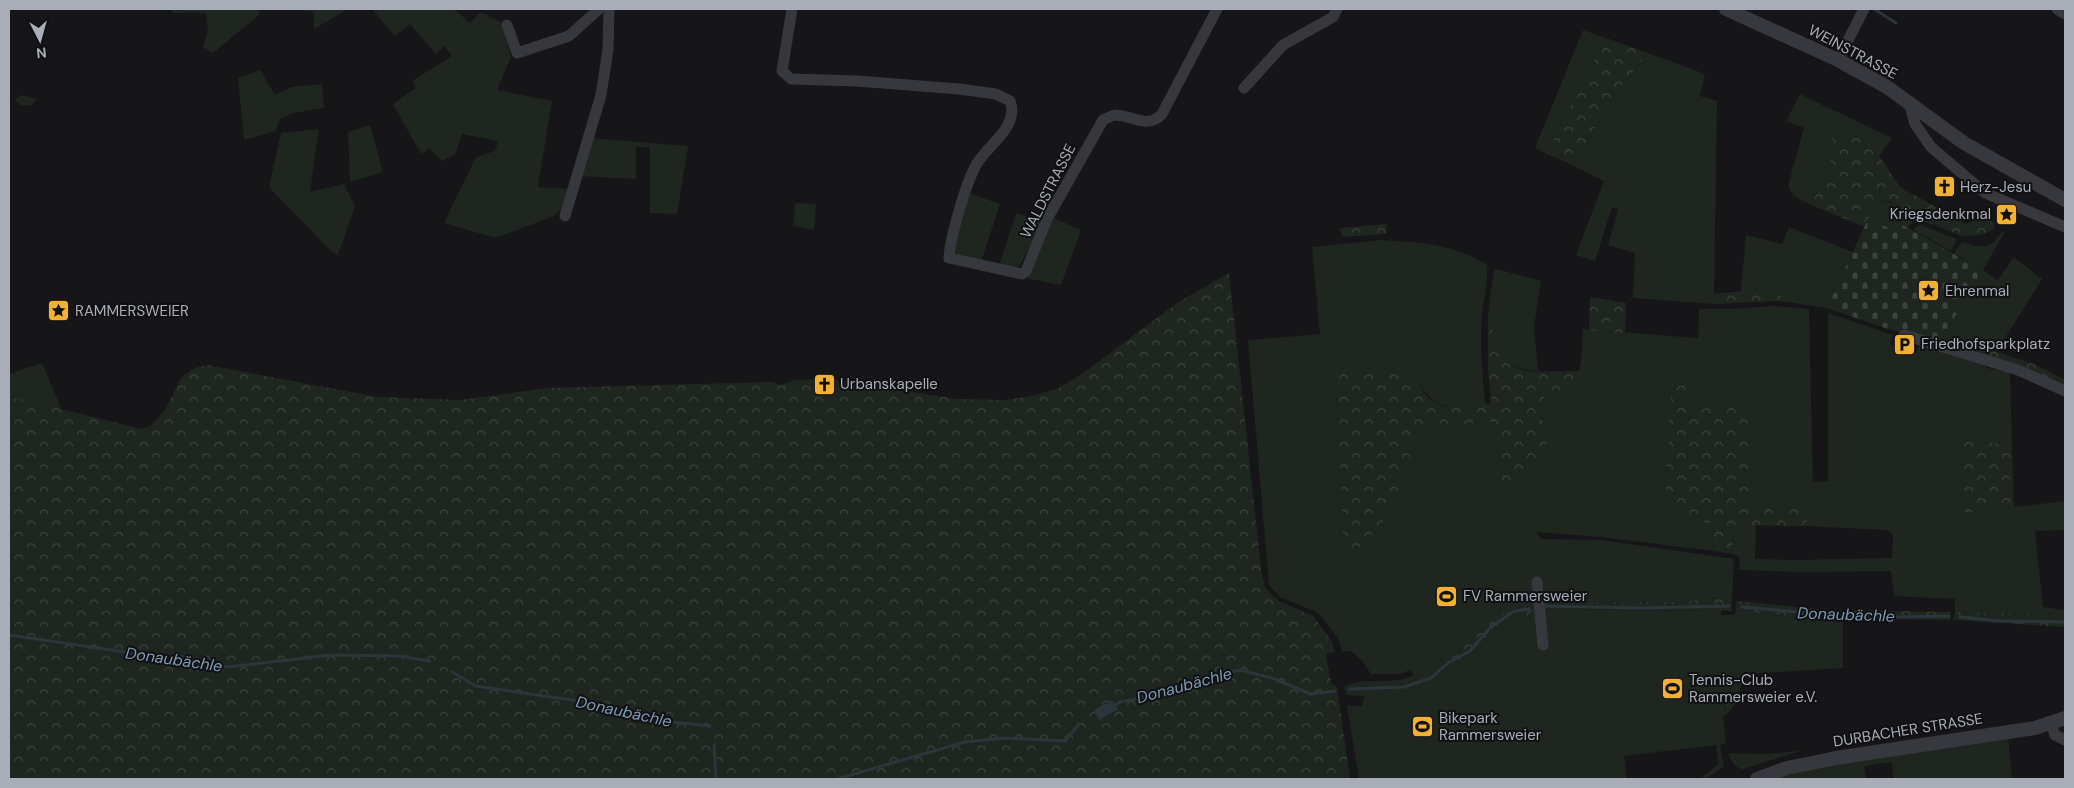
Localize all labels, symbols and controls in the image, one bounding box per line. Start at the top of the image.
north arrow [15,15,65,65]
street label: WEINSTRASSE [1805,20,1901,84]
text: N [35,43,47,62]
street label: WALDSTRASSE [1016,140,1080,242]
church icon: Herz-Jesu [1932,175,1956,199]
place label: Herz-Jesu [1960,177,2031,197]
place icon: Kriegsdenkmal [1995,202,2019,226]
place label: Kriegsdenkmal [1890,204,1991,224]
place icon: Ehrenmal [1917,279,1941,303]
place label: Ehrenmal [1945,281,2009,301]
place icon: RAMMERSWEIER [47,299,71,323]
place label: RAMMERSWEIER [75,301,189,321]
parking icon: Friedhofsparkplatz [1893,332,1917,356]
place label: Friedhofsparkplatz [1921,334,2050,354]
church icon: Urbanskapelle [812,372,836,396]
place label: Urbanskapelle [840,374,938,394]
sports icon: FV Rammersweier [1435,584,1459,608]
place label: FV Rammersweier [1463,586,1588,606]
water label: Donaubächle [1797,602,1895,627]
water label: Donaubächle [124,642,224,677]
water label: Donaubächle [1134,663,1234,708]
place label: Tennis-Club Rammersweier e.V. [1689,670,1817,707]
sports icon: Tennis-Club Rammersweier e.V. [1661,677,1685,701]
water label: Donaubächle [574,691,674,732]
place label: Bikepark Rammersweier [1439,708,1542,745]
street label: DURBACHER STRASSE [1832,708,1984,752]
sports icon: Bikepark Rammersweier [1411,715,1435,739]

